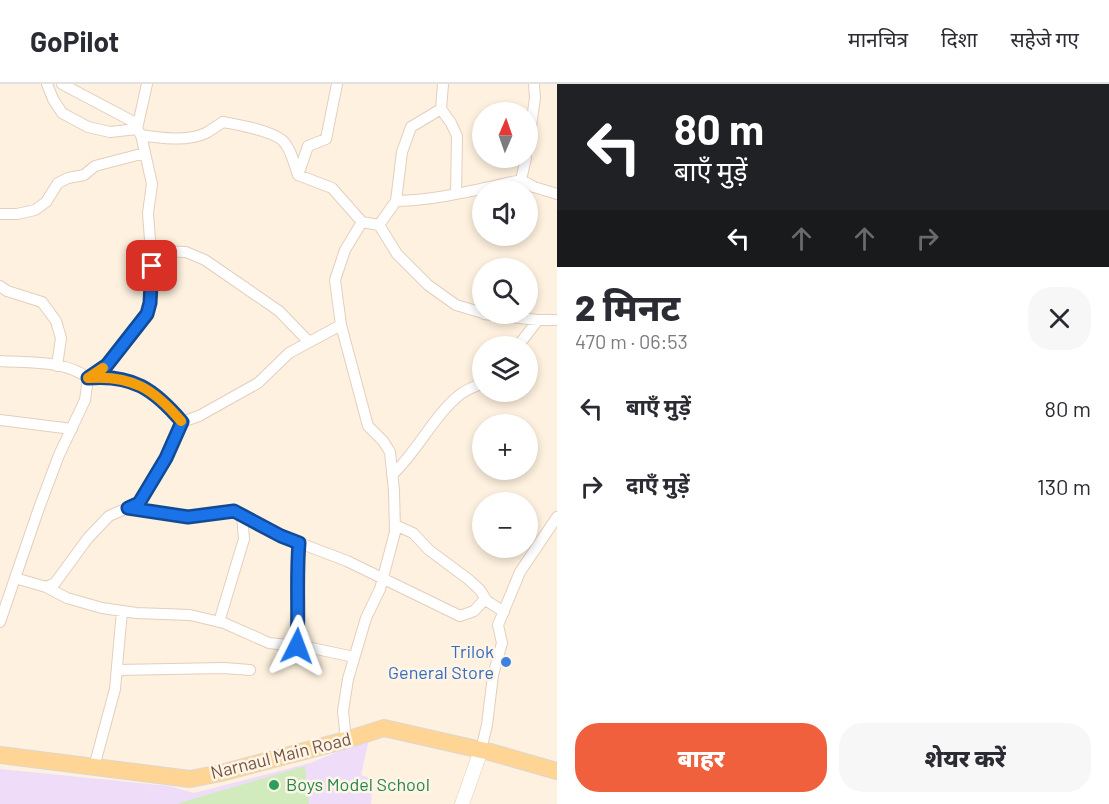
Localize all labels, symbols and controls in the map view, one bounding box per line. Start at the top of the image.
text: GoPilot [30,24,119,58]
text: मानचित्र [848,26,908,51]
text: दिशा [941,26,977,51]
text: सहेजे गए [1010,26,1079,51]
north arrow [472,102,538,168]
map controls [472,102,538,558]
text: 80 m [674,103,764,153]
icon: left [575,108,653,186]
text: बाएँ मुड़ें [674,154,747,186]
button: sound [472,180,538,246]
icon: left [722,222,755,255]
icon: ahead [785,222,818,255]
icon: ahead [848,222,881,255]
icon: right [911,222,944,255]
pin [126,240,177,291]
icon: arrive [135,249,168,282]
button: search [472,258,538,324]
text: 2 मिनट [575,285,680,328]
button: close [1028,287,1091,350]
text: 470 m · 06:53 [575,329,688,353]
button: layers [472,336,538,402]
icon: left [575,392,608,425]
text: बाएँ मुड़ें [626,393,691,419]
text: 80 m [1045,395,1091,421]
button: + [472,414,538,480]
icon: right [575,470,608,503]
text: दाएँ मुड़ें [626,471,689,497]
text: 130 m [1037,473,1091,499]
button: − [472,492,538,558]
position arrow [265,614,329,678]
place label: Trilok General Store [388,640,494,683]
marker: Trilok General Store [499,655,513,669]
button: बाहर [575,723,827,792]
button: शेयर करें [839,723,1091,792]
street label: Narnaul Main Road [208,727,353,783]
place label: Boys Model School [286,773,430,795]
marker: Boys Model School [267,778,281,792]

